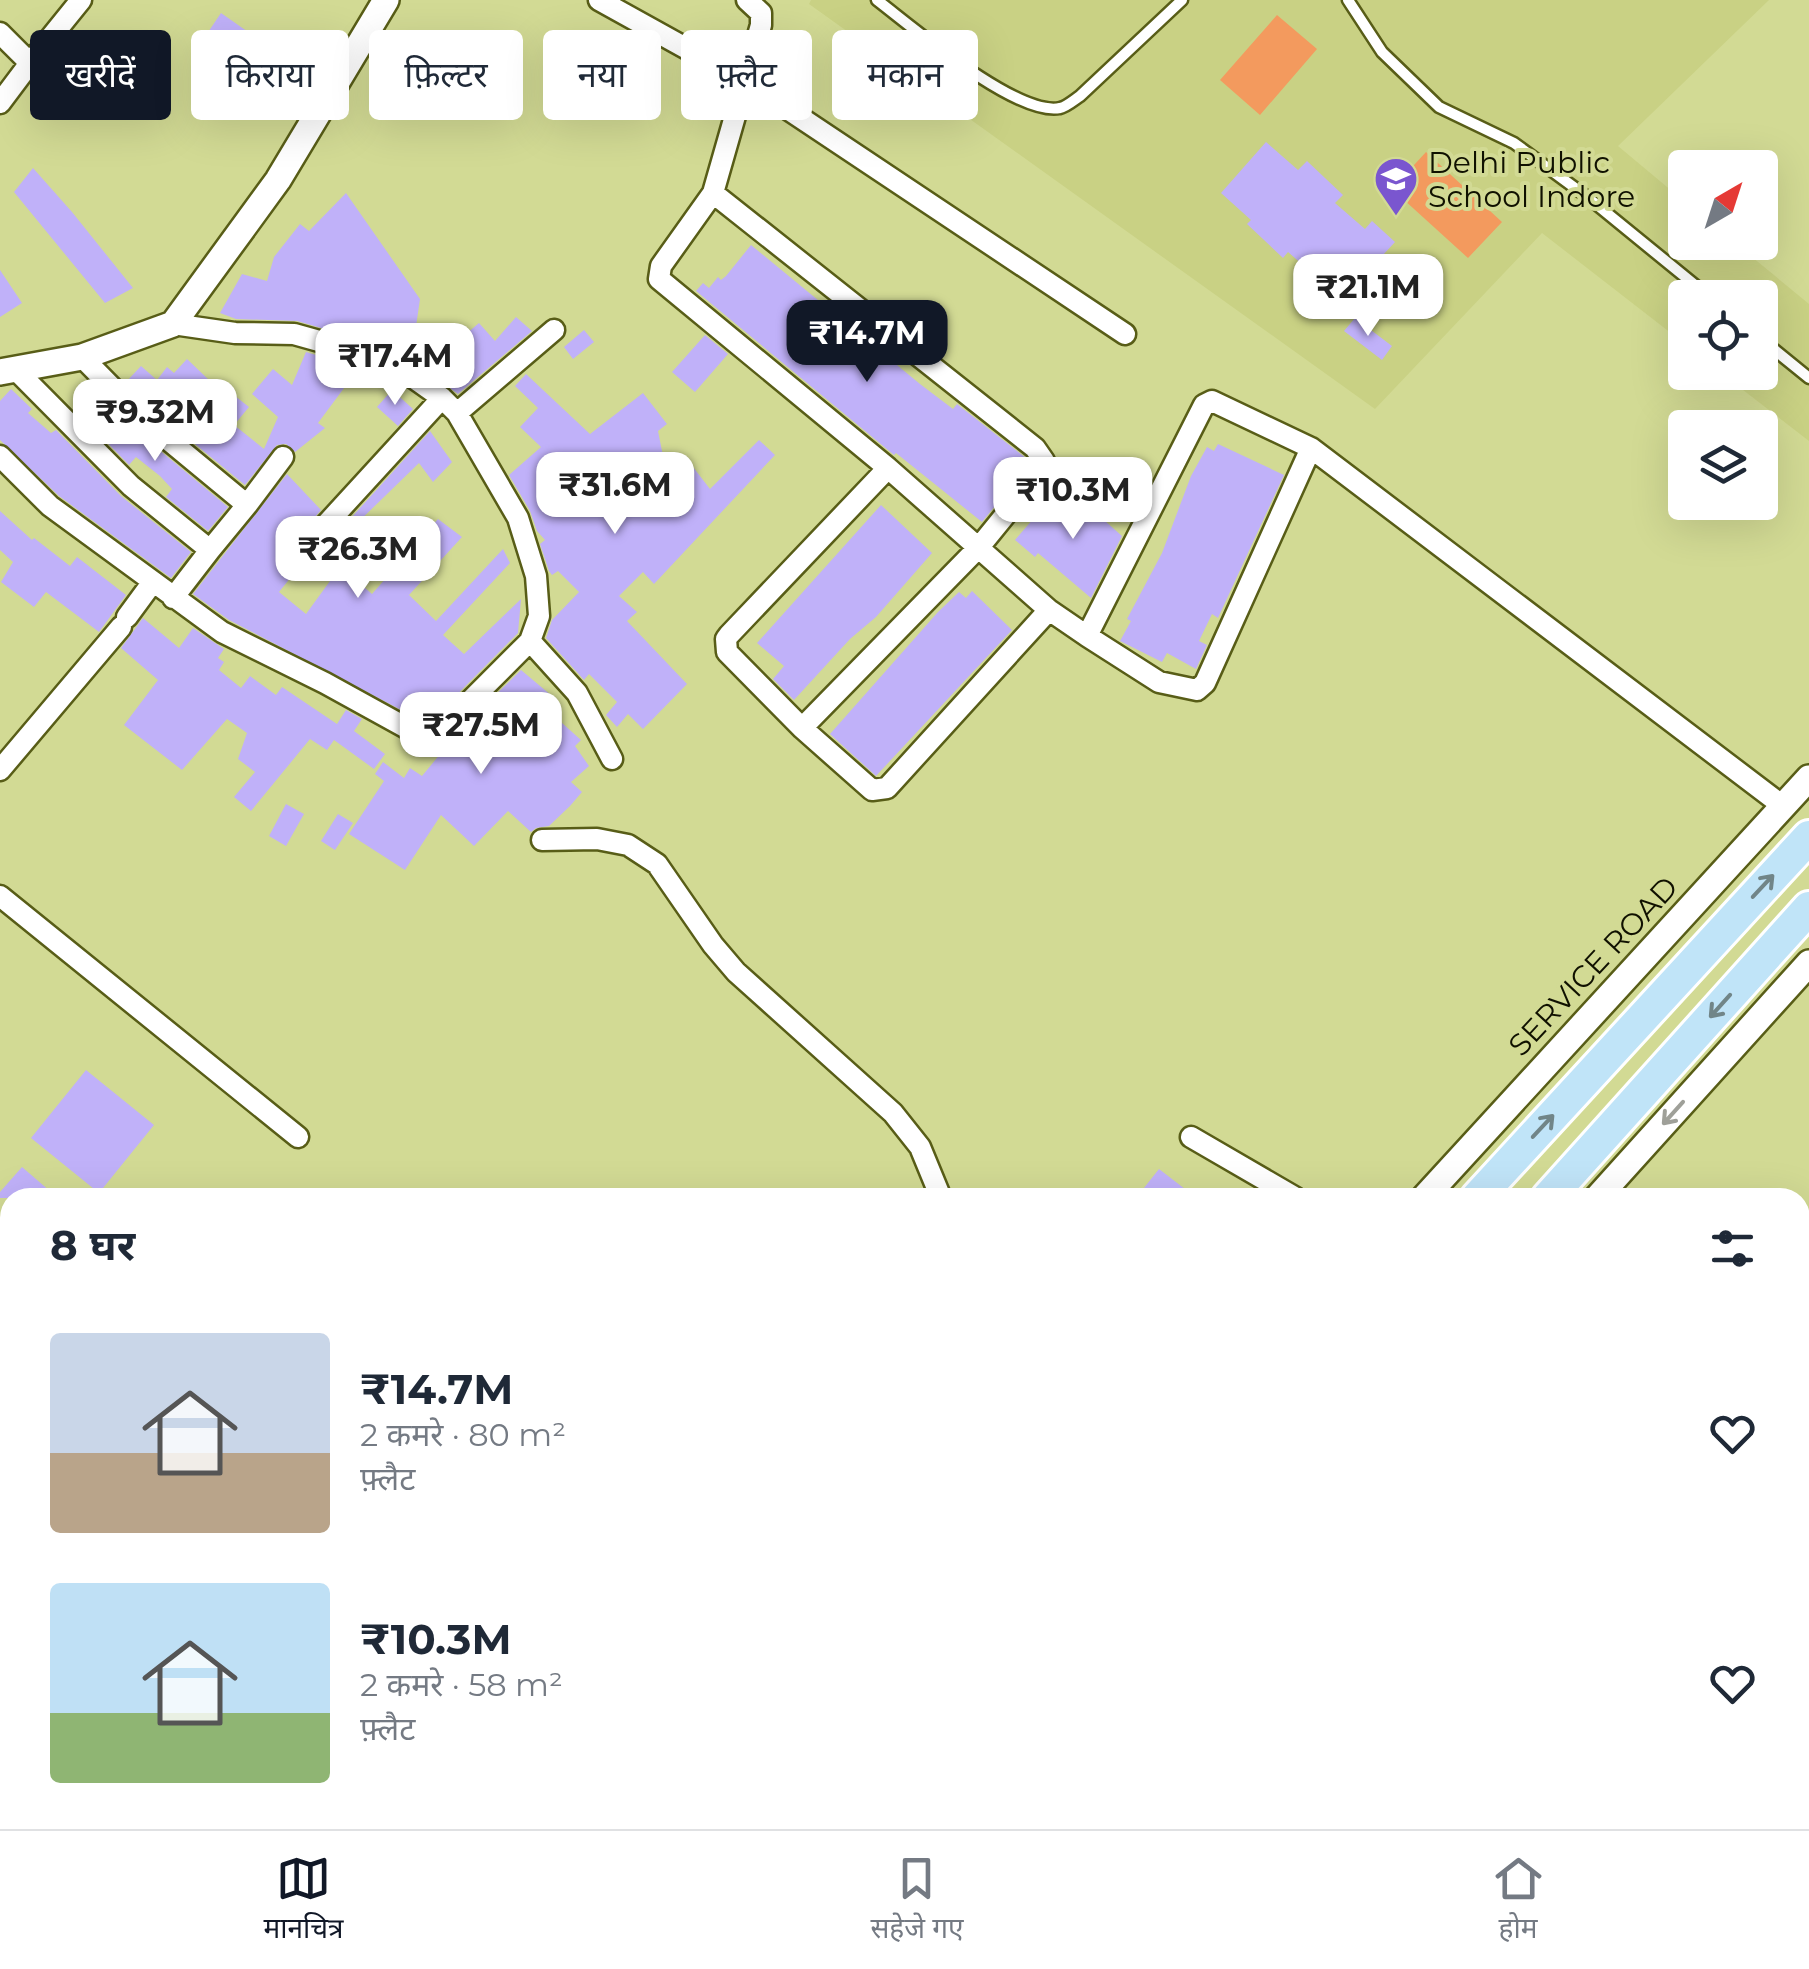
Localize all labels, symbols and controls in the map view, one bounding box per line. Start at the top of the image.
chip: खरीदें [30,30,171,120]
chip: किराया [191,30,349,120]
chip: फ़िल्टर [369,30,523,120]
chip: नया [543,30,661,120]
chip: फ़्लैट [681,30,812,120]
chip: मकान [832,30,978,120]
place label: Delhi Public School Indore [1428,144,1635,215]
north arrow [1668,150,1778,260]
map controls [1668,150,1778,520]
school or university icon: Delhi Public School Indore [1373,156,1419,217]
pin: ₹21.1M [1287,254,1449,339]
text: ₹21.1M [1315,267,1421,306]
button: locate [1668,280,1778,390]
pin: ₹14.7M [786,300,948,385]
text: ₹14.7M [809,313,925,352]
pin: ₹17.4M [314,323,476,408]
text: ₹17.4M [337,336,453,375]
pin: ₹9.32M [74,379,236,464]
text: ₹9.32M [95,392,215,431]
button: layers [1668,410,1778,520]
pin: ₹31.6M [534,452,696,537]
pin: ₹10.3M [992,457,1154,542]
text: ₹31.6M [558,465,672,504]
text: ₹10.3M [1015,470,1131,509]
pin: ₹26.3M [277,516,439,601]
text: ₹26.3M [298,529,418,568]
pin: ₹27.5M [400,692,562,777]
text: ₹27.5M [422,705,540,744]
street label: SERVICE ROAD [1500,869,1686,1063]
one-way arrow [1751,875,1775,899]
one-way arrow [1709,993,1732,1018]
one-way arrow [1662,1100,1685,1125]
one-way arrow [1531,1114,1554,1139]
text: 8 घर [50,1219,135,1271]
icon: filters [1705,1221,1760,1276]
text: ₹14.7M [360,1363,513,1415]
icon: home [130,1373,250,1493]
icon: heart [1705,1406,1760,1461]
text: 2 कमरे · 80 m² [360,1415,566,1454]
text: फ़्लैट [360,1459,415,1498]
text: ₹10.3M [360,1613,512,1665]
icon: home [130,1623,250,1743]
icon: heart [1705,1656,1760,1711]
text: 2 कमरे · 58 m² [360,1665,563,1704]
text: फ़्लैट [360,1709,415,1748]
tab: मानचित्र [263,1851,343,1949]
tab: सहेजे गए [870,1851,964,1949]
tab: होम [1491,1851,1546,1949]

